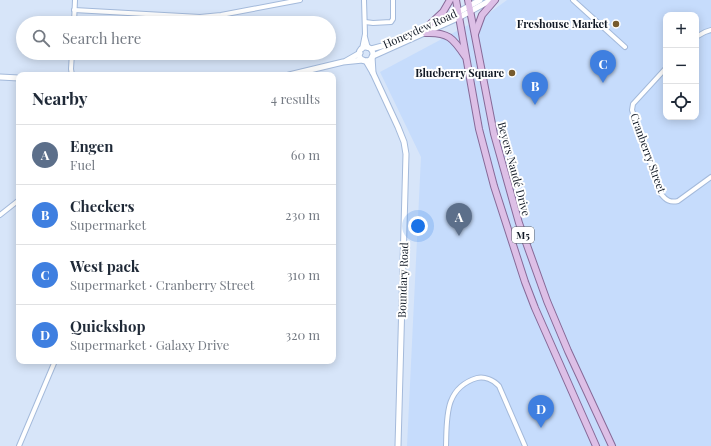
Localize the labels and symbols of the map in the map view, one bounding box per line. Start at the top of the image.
street label: Honeydew Road [380,5,460,52]
place label: Freshouse Market [517,16,608,31]
marker: Freshouse Market [611,19,621,29]
pin: C [590,50,616,83]
place label: Blueberry Square [415,65,504,80]
marker: Blueberry Square [507,68,517,78]
pin: B [522,72,548,105]
street label: Cranberry Street [627,111,670,195]
street label: Beyers Naudé Drive [495,120,534,218]
pin: A [446,203,472,236]
your location [408,216,428,236]
road number: M5 [512,227,534,243]
street label: Boundary Road [394,241,411,318]
pin: D [528,395,554,428]

